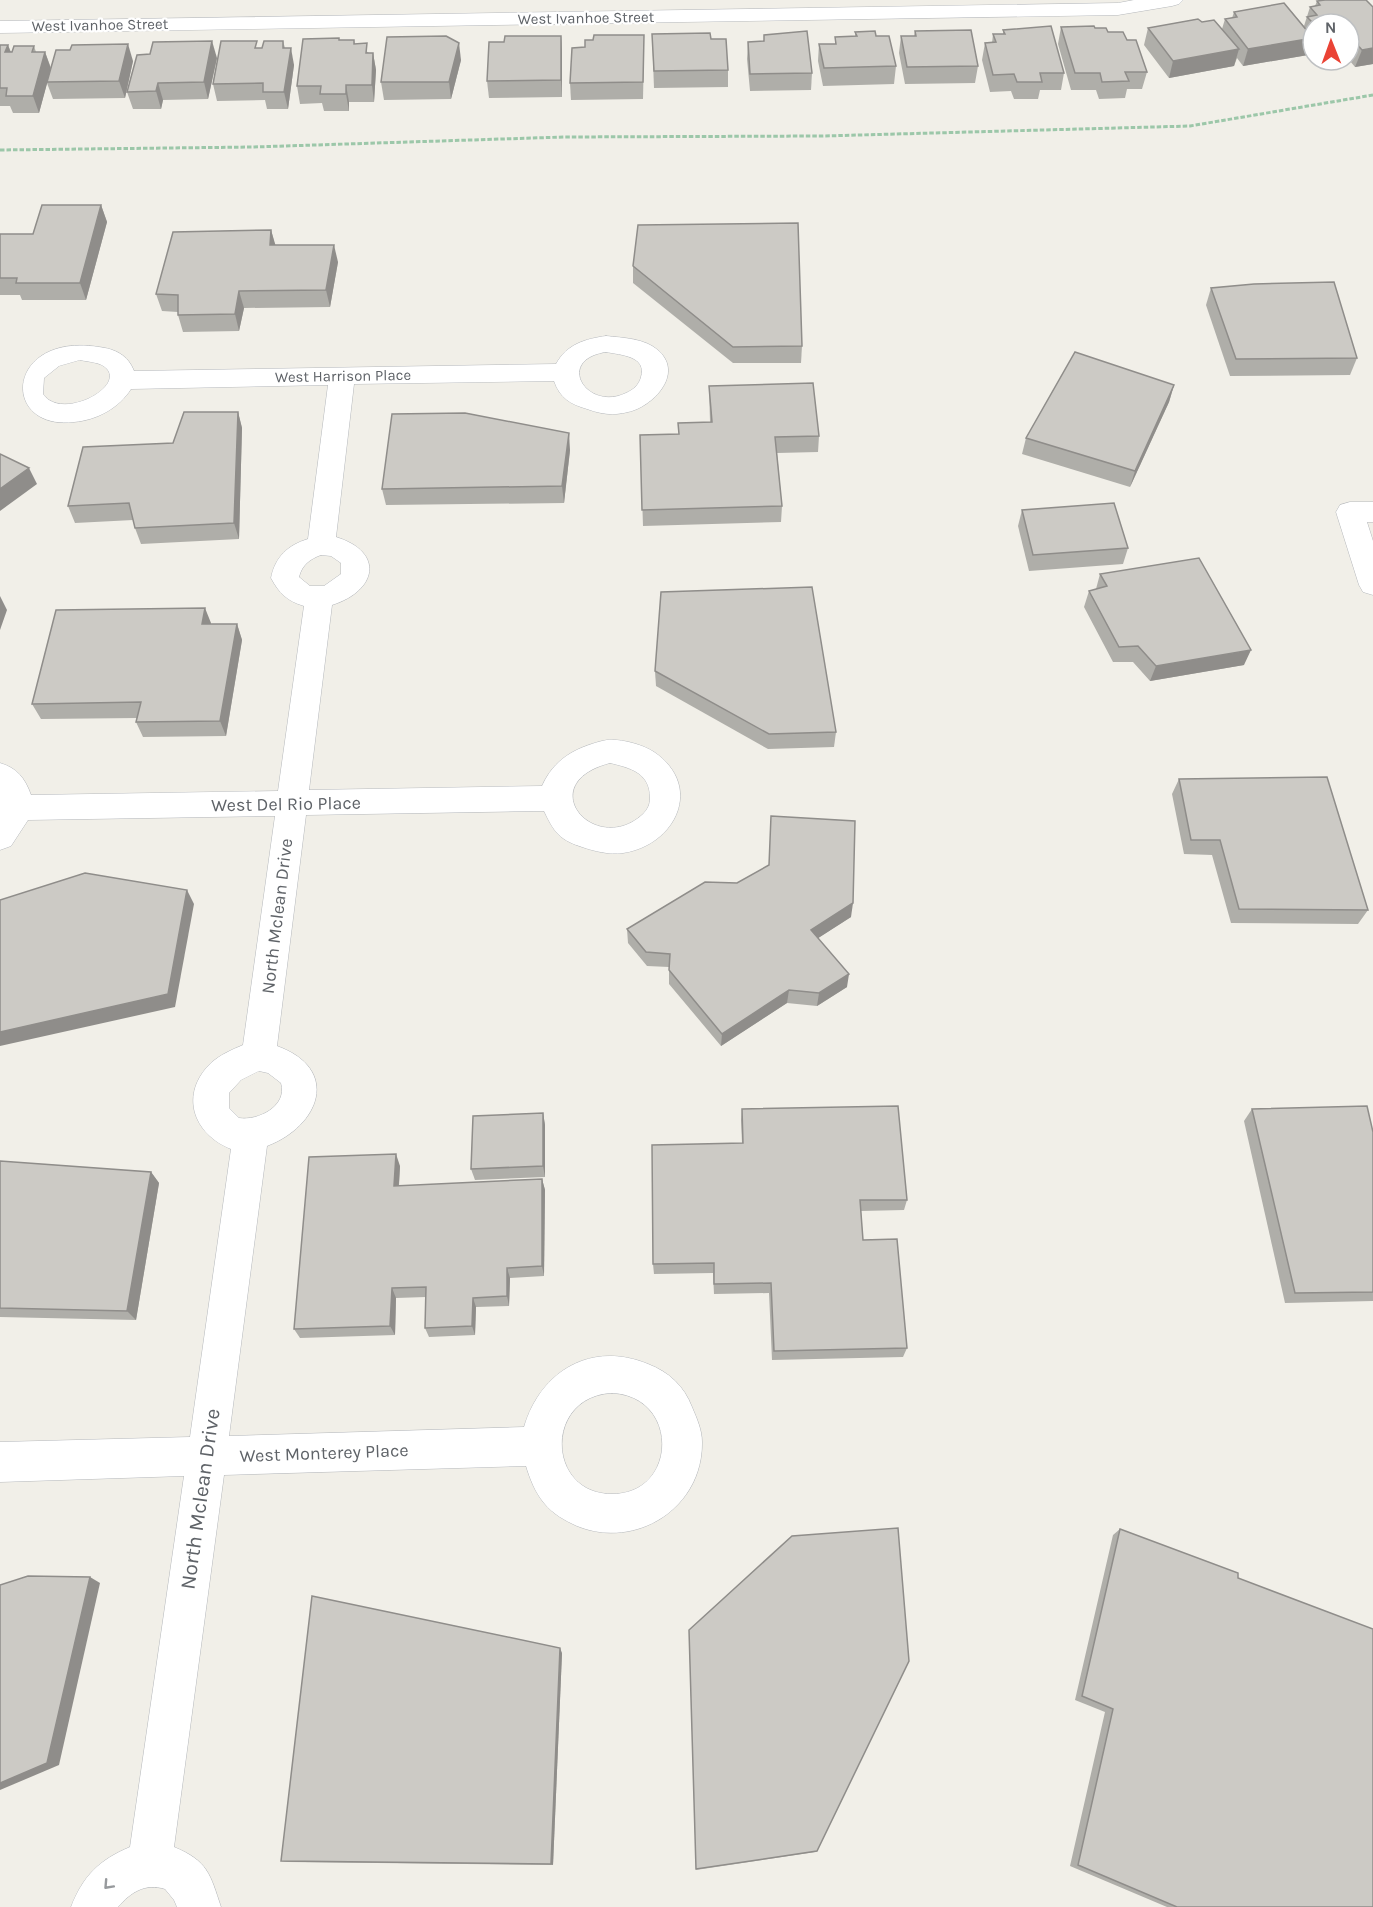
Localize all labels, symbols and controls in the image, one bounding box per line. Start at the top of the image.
street label: West Ivanhoe Street [518,8,655,28]
north arrow [1301,12,1361,72]
street label: West Ivanhoe Street [32,15,169,35]
text: N [1325,18,1337,37]
street label: West Harrison Place [275,366,411,386]
street label: West Del Rio Place [211,792,361,816]
street label: North Mclean Drive [257,837,297,995]
street label: North Mclean Drive [175,1407,225,1591]
street label: West Monterey Place [239,1439,409,1467]
one-way arrow [104,1879,115,1889]

